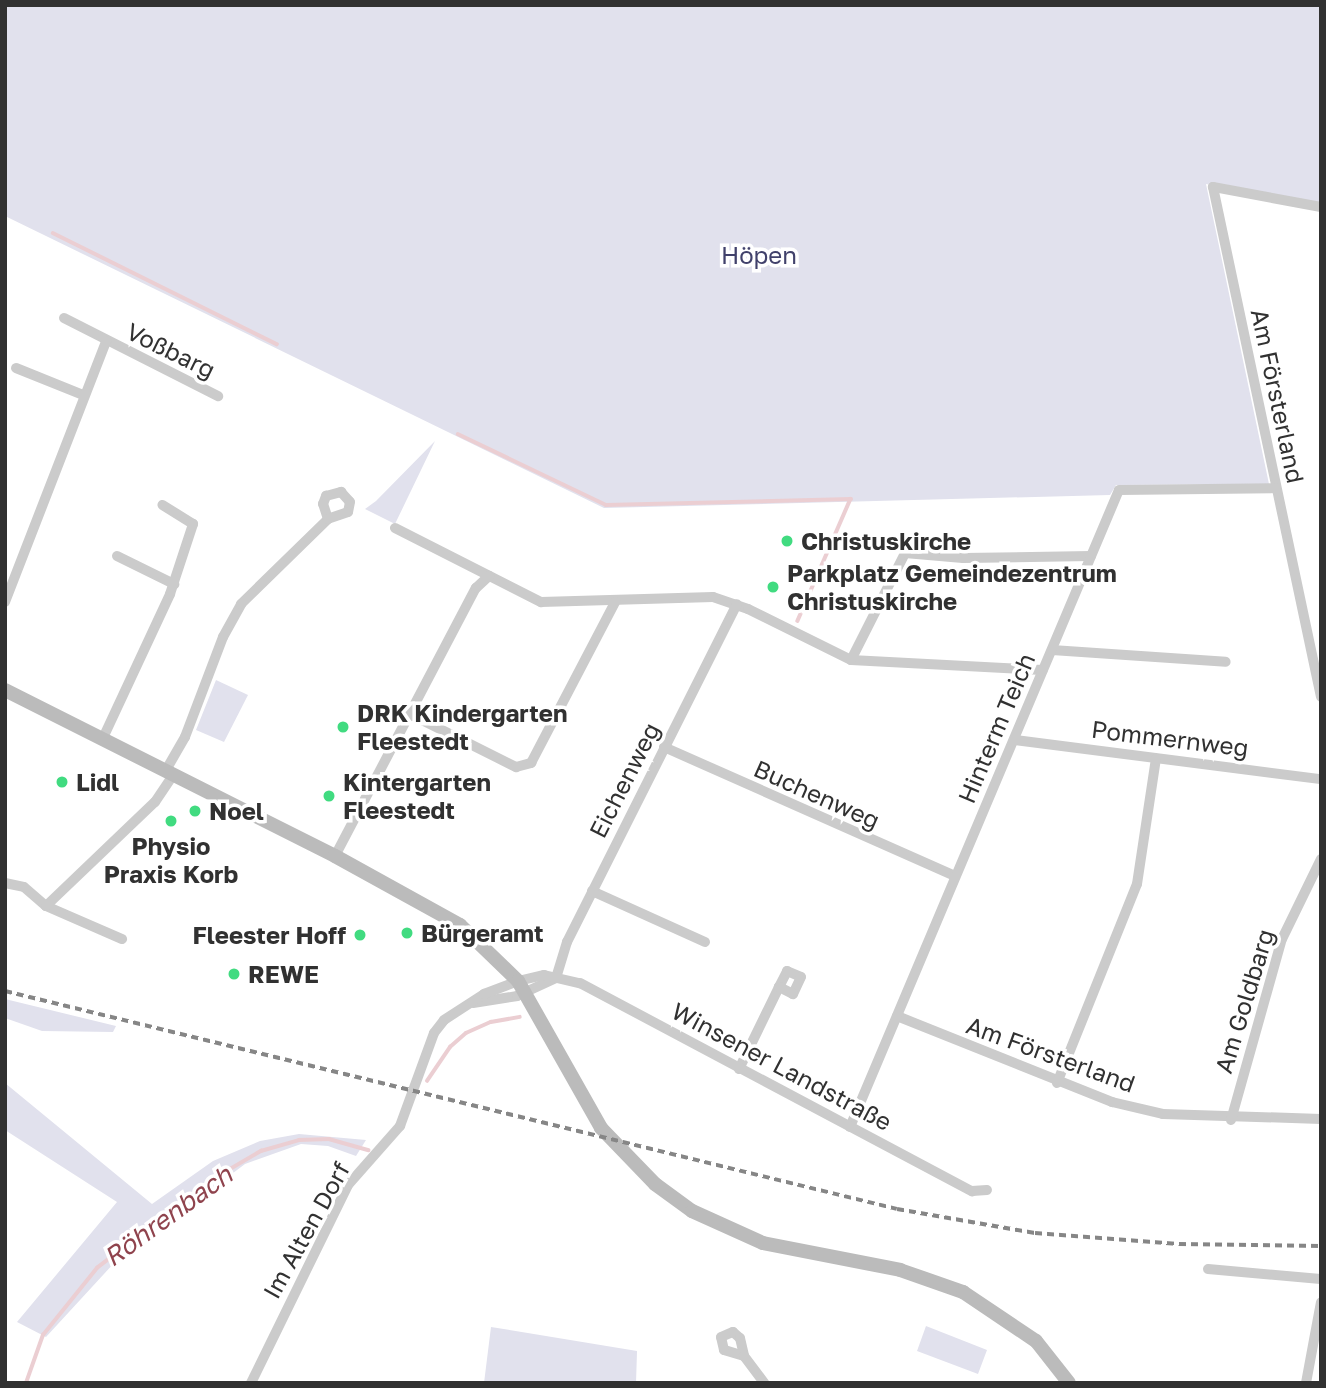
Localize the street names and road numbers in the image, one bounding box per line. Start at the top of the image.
street label: Am Försterland [1245,306,1311,486]
street label: Voßbarg [122,316,220,384]
street label: Hinterm Teich [951,649,1041,807]
street label: Pommernweg [1090,714,1250,762]
street label: Eichenweg [583,718,665,842]
street label: Buchenweg [750,753,884,835]
street label: Am Goldbarg [1208,926,1280,1076]
street label: Winsener Landstraße [667,996,897,1136]
street label: Am Försterland [963,1010,1139,1098]
street label: Im Alten Dorf [257,1157,355,1303]

